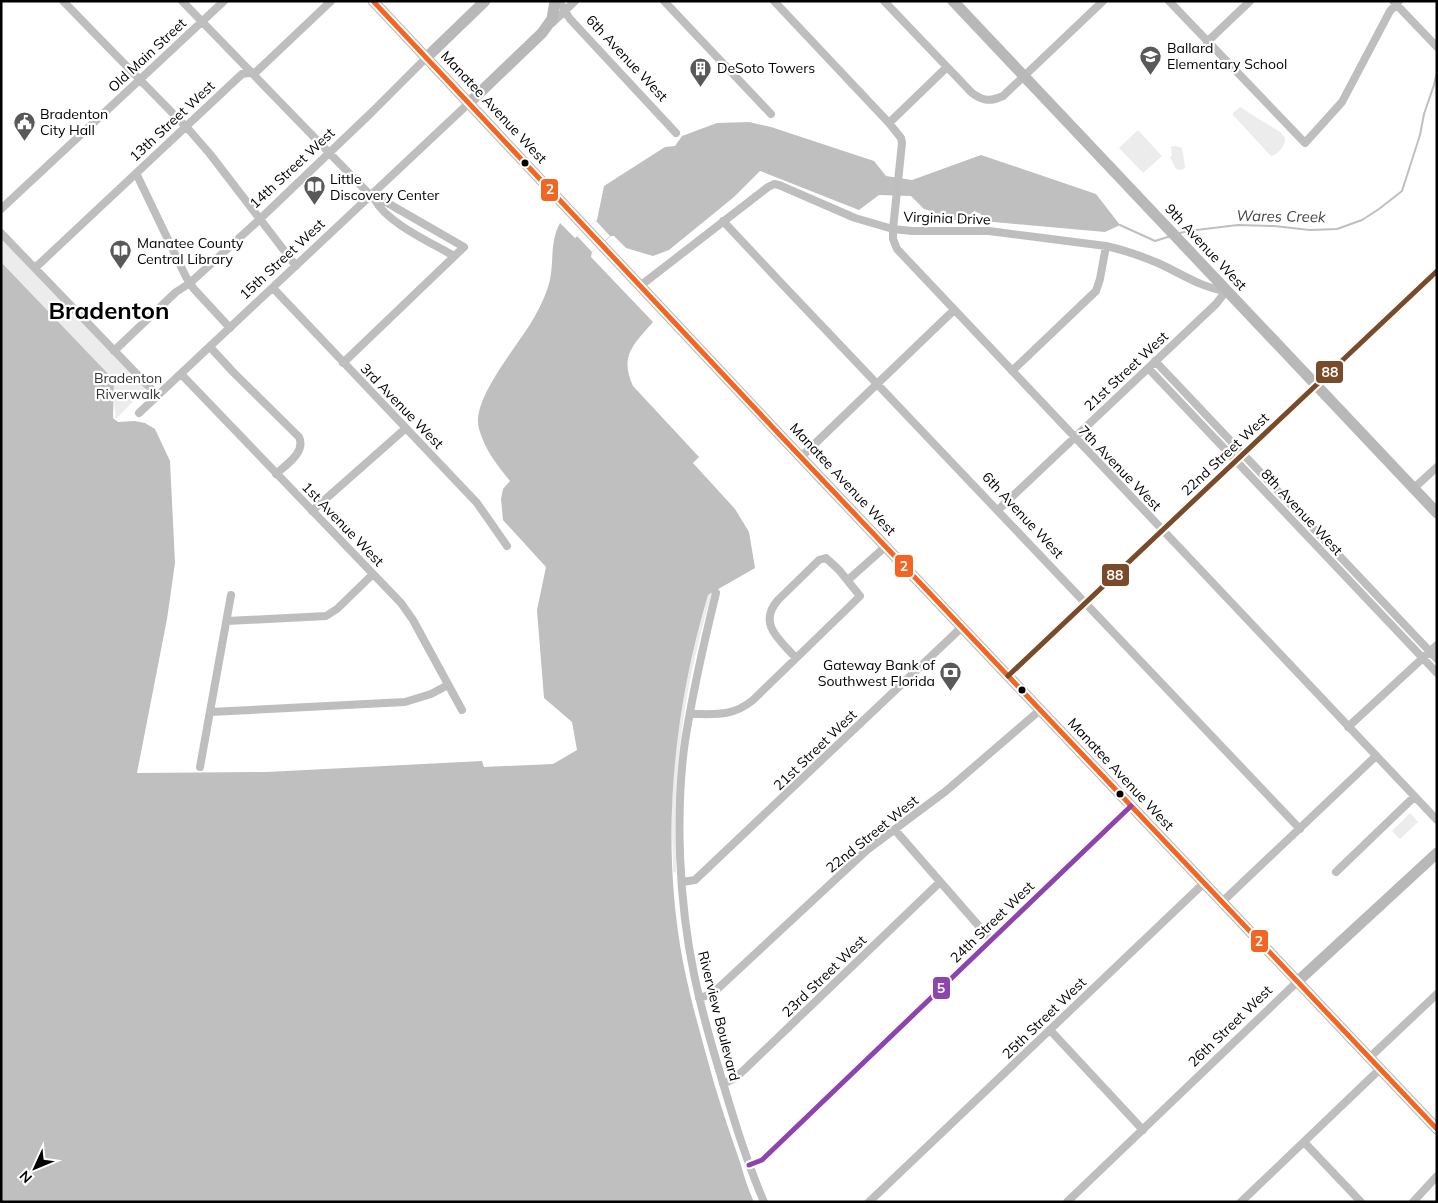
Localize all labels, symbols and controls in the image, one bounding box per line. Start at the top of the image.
street label: 6th Avenue West [582,11,672,105]
street label: Old Main Street [104,14,190,96]
place label: Ballard Elementary School [1167,39,1287,73]
school or university icon: Ballard Elementary School [1139,44,1163,75]
street label: Manatee Avenue West [437,47,551,167]
building icon: DeSoto Towers [689,56,713,87]
place label: DeSoto Towers [717,59,815,77]
street label: 13th Street West [126,77,218,165]
place label: Bradenton City Hall [40,105,108,139]
public building icon: Bradenton City Hall [12,110,36,141]
street label: 14th Street West [246,124,338,212]
unlabelled marker [520,158,530,168]
place label: Little Discovery Center [330,170,440,204]
library icon: Little Discovery Center [302,175,326,206]
line badge: 2 [540,178,559,202]
text: 2 [546,180,554,198]
street label: 9th Avenue West [1161,200,1251,294]
water label: Wares Creek [1236,206,1327,226]
street label: Virginia Drive [903,207,991,229]
street label: 15th Street West [236,215,328,303]
place label: Manatee County Central Library [137,234,244,268]
library icon: Manatee County Central Library [109,239,133,270]
district label: Bradenton [49,295,169,325]
street label: 21st Street West [1080,327,1172,415]
street label: 3rd Avenue West [357,359,447,453]
line badge: 88 [1315,360,1344,384]
text: 88 [1322,363,1338,381]
park label: Bradenton Riverwalk [94,369,162,403]
street label: 22nd Street West [1177,409,1273,499]
street label: Manatee Avenue West [786,419,900,539]
street label: 7th Avenue West [1075,422,1165,515]
street label: 8th Avenue West [1257,465,1347,559]
street label: 6th Avenue West [978,468,1068,562]
street label: 1st Avenue West [298,478,388,570]
line badge: 2 [894,554,914,578]
text: 2 [900,557,908,575]
line badge: 88 [1101,563,1130,587]
text: 88 [1107,566,1123,584]
place label: Gateway Bank of Southwest Florida [818,656,935,690]
bank icon: Gateway Bank of Southwest Florida [939,661,963,692]
unlabelled marker [1017,685,1027,695]
street label: 21st Street West [770,706,860,794]
street label: Manatee Avenue West [1064,714,1178,834]
unlabelled marker [1115,789,1125,799]
street label: 22nd Street West [822,791,922,877]
street label: 24th Street West [946,877,1038,967]
line badge: 2 [1250,929,1269,953]
street label: 23rd Street West [778,931,870,1021]
text: 2 [1255,932,1263,950]
street label: Riverview Boulevard [694,949,744,1083]
street label: 25th Street West [998,973,1090,1063]
line badge: 5 [932,976,951,1000]
text: 5 [937,979,945,997]
street label: 26th Street West [1184,981,1276,1071]
north arrow [10,1143,60,1193]
text: N [16,1167,36,1187]

